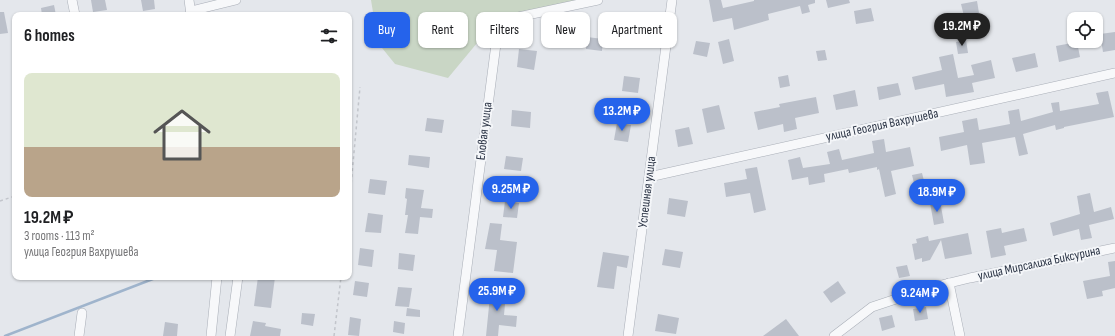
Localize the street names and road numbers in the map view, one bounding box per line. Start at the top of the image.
street label: Еловая улица [473,101,495,161]
street label: улица Геогрия Вахрушева [824,105,940,145]
street label: Успешная улица [635,155,659,229]
street label: улица Мирсалиха Биксурина [976,242,1102,284]

